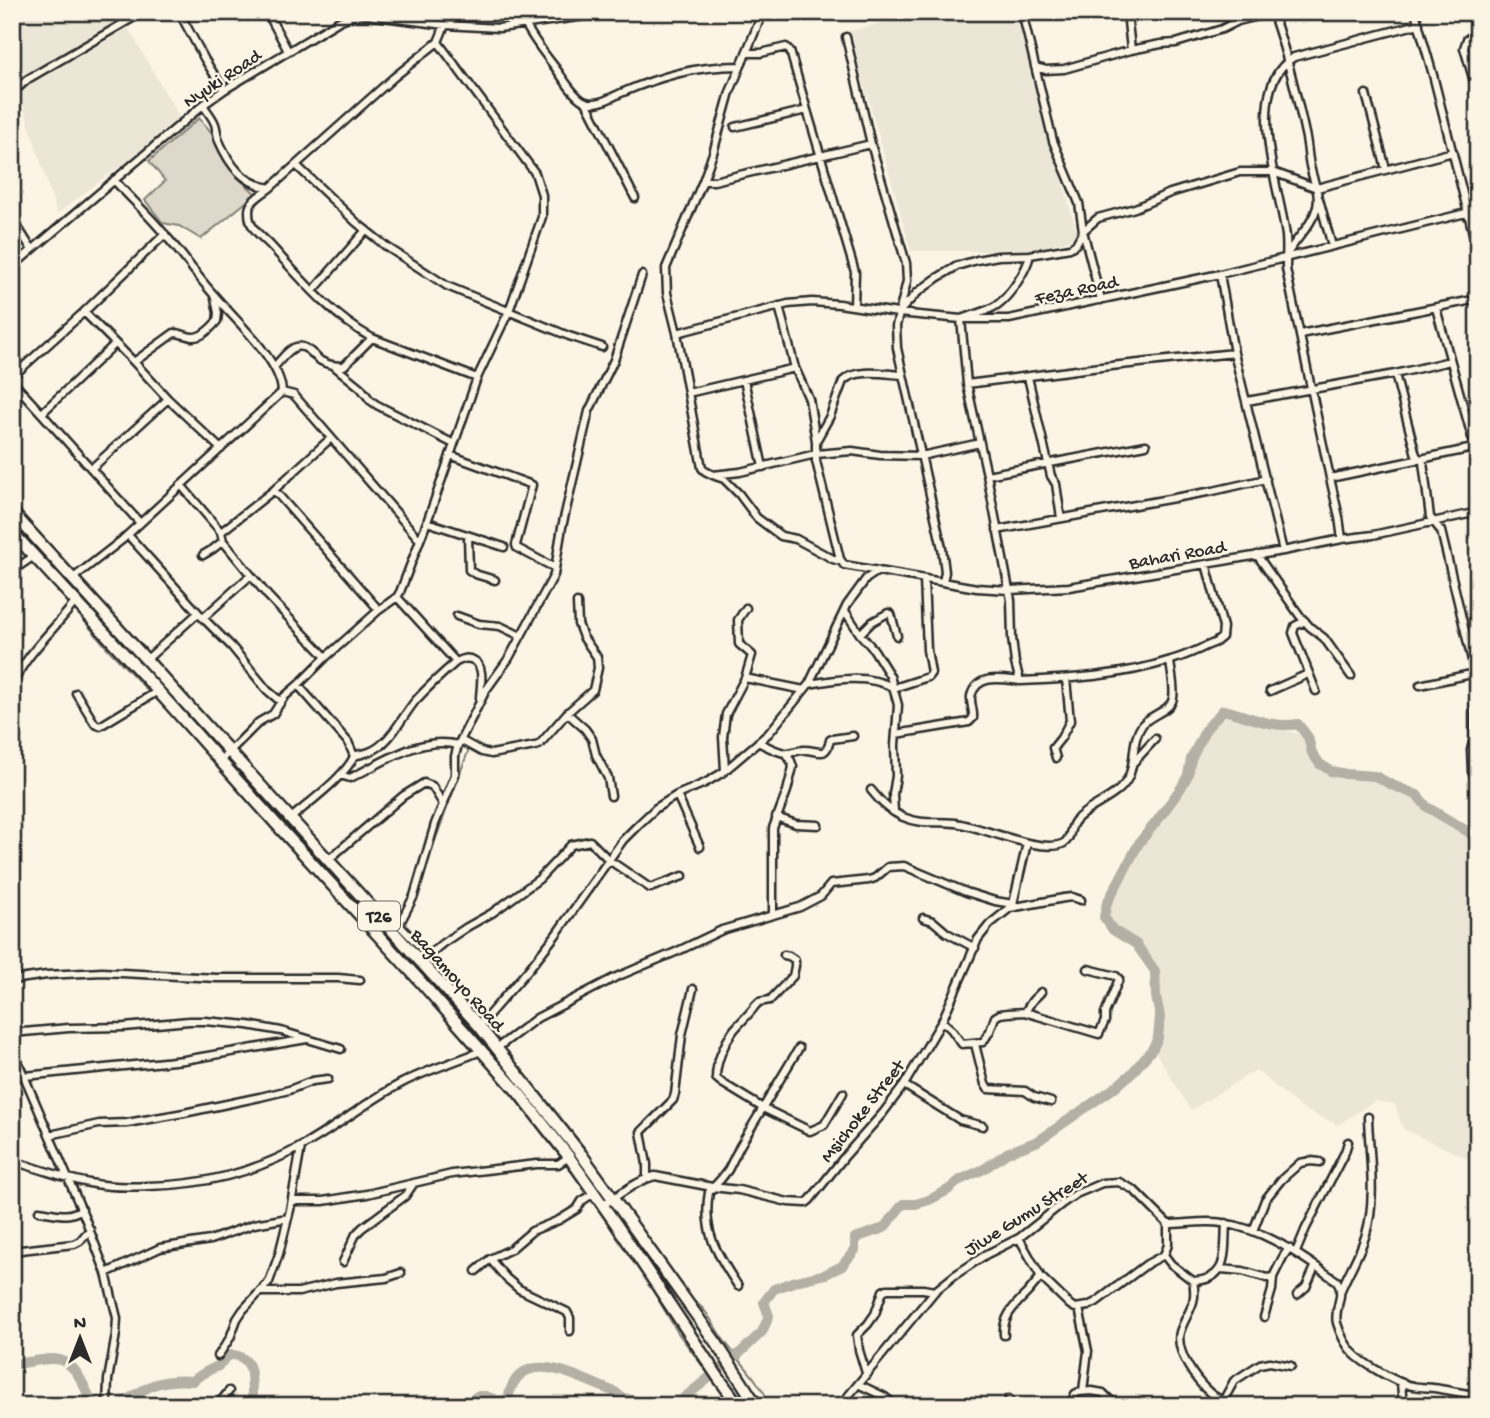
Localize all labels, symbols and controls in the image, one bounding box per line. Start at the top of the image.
street label: Nyuki Road [180,44,268,114]
street label: Feza Road [1032,271,1122,312]
street label: Bahari Road [1126,536,1230,576]
road number: T26 [358,902,400,931]
street label: Bagamoyo Road [404,925,510,1039]
street label: Msichoke Street [816,1054,912,1168]
street label: Jiwe Gumu Street [961,1166,1095,1262]
north arrow [46,1302,116,1372]
text: N [74,1313,86,1336]

